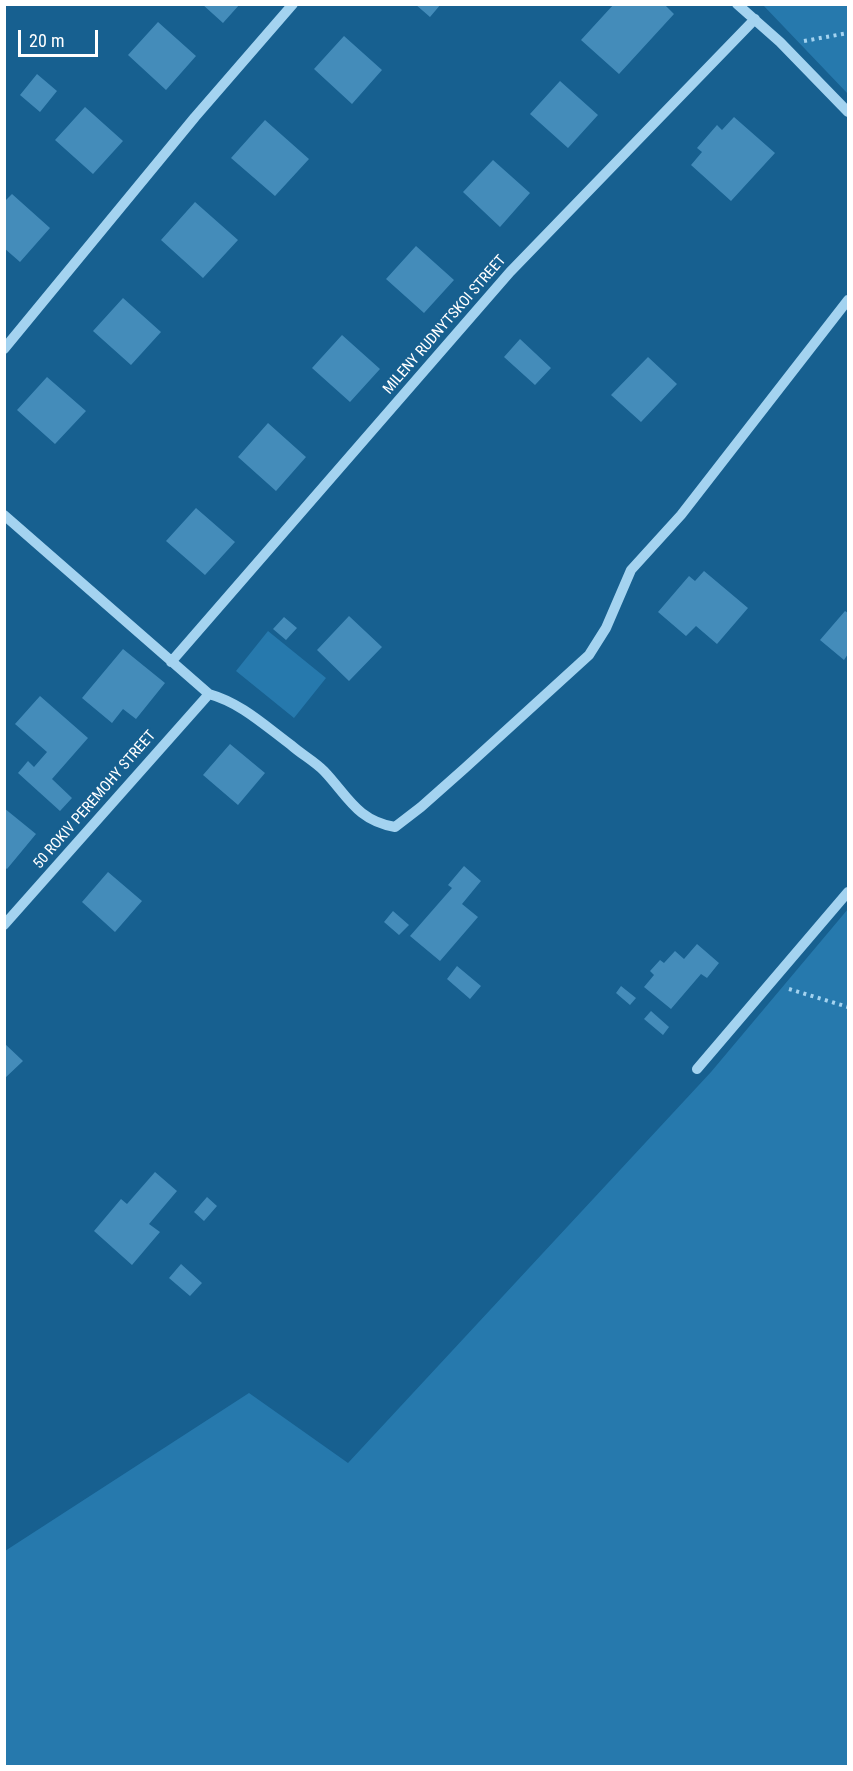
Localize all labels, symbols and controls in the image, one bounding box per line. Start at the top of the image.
scale bar [21,18,100,56]
text: 20 m [29,30,64,51]
street label: MILENY RUDNYTSKOI STREET [380,252,510,398]
street label: 50 ROKIV PEREMOHY STREET [30,727,160,873]

